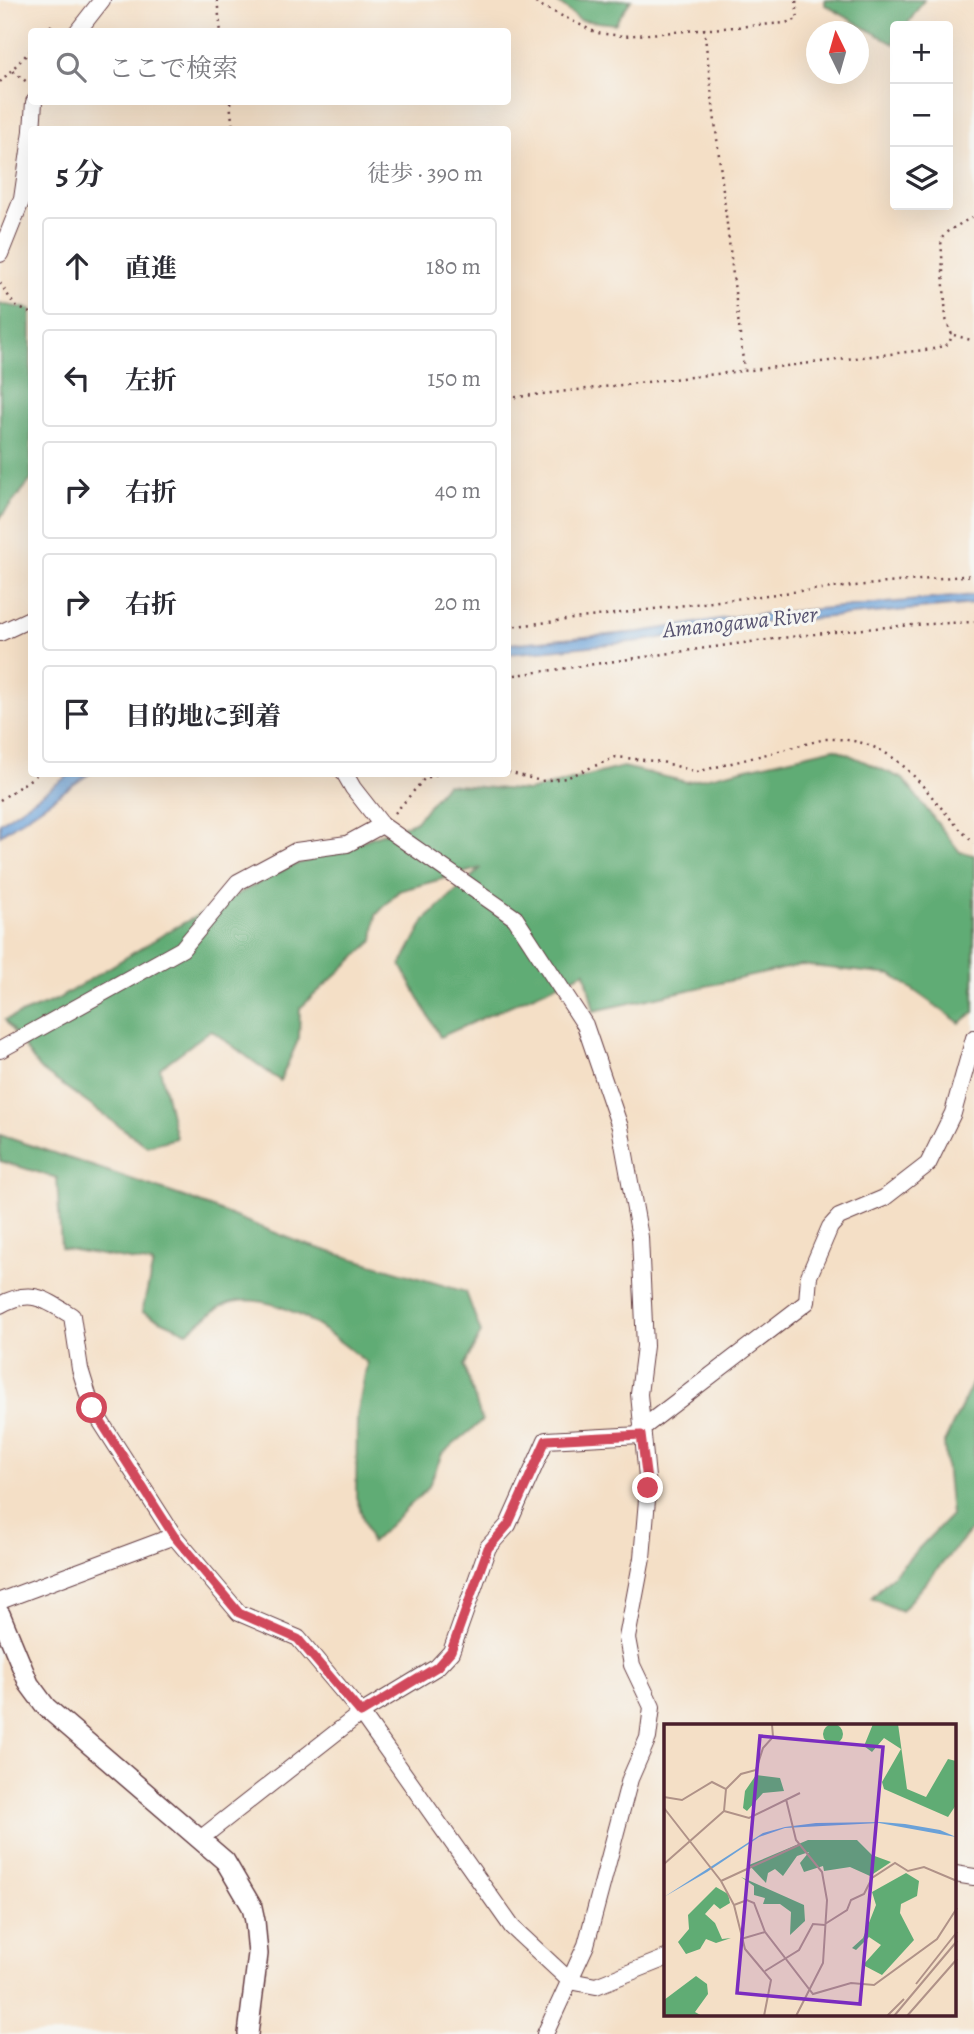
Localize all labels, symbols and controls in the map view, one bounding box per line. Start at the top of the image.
north arrow [806,21,869,84]
map controls [890,21,953,210]
button: + [890,21,953,84]
search box [28,28,511,105]
icon: search [52,48,90,86]
text: ここで検索 [108,51,238,86]
button: − [890,84,953,147]
button: layers [890,147,953,210]
text: 5 分 [56,154,104,194]
text: 徒歩 · 390 m [367,158,483,189]
icon: ahead [58,247,96,285]
text: 直進 [125,251,177,286]
text: 180 m [426,251,481,282]
icon: left [58,359,96,397]
text: 左折 [125,363,177,398]
text: 150 m [427,363,481,394]
icon: right [58,471,96,509]
text: 右折 [125,475,177,510]
text: 40 m [435,475,481,506]
icon: right [58,583,96,621]
text: 右折 [125,587,177,622]
text: 20 m [434,587,481,618]
water label: Amanogawa River [660,598,820,646]
icon: arrive [58,695,96,733]
text: 目的地に到着 [125,699,281,734]
route start [76,1392,107,1423]
route end [632,1472,663,1503]
inset map [664,1724,956,2016]

